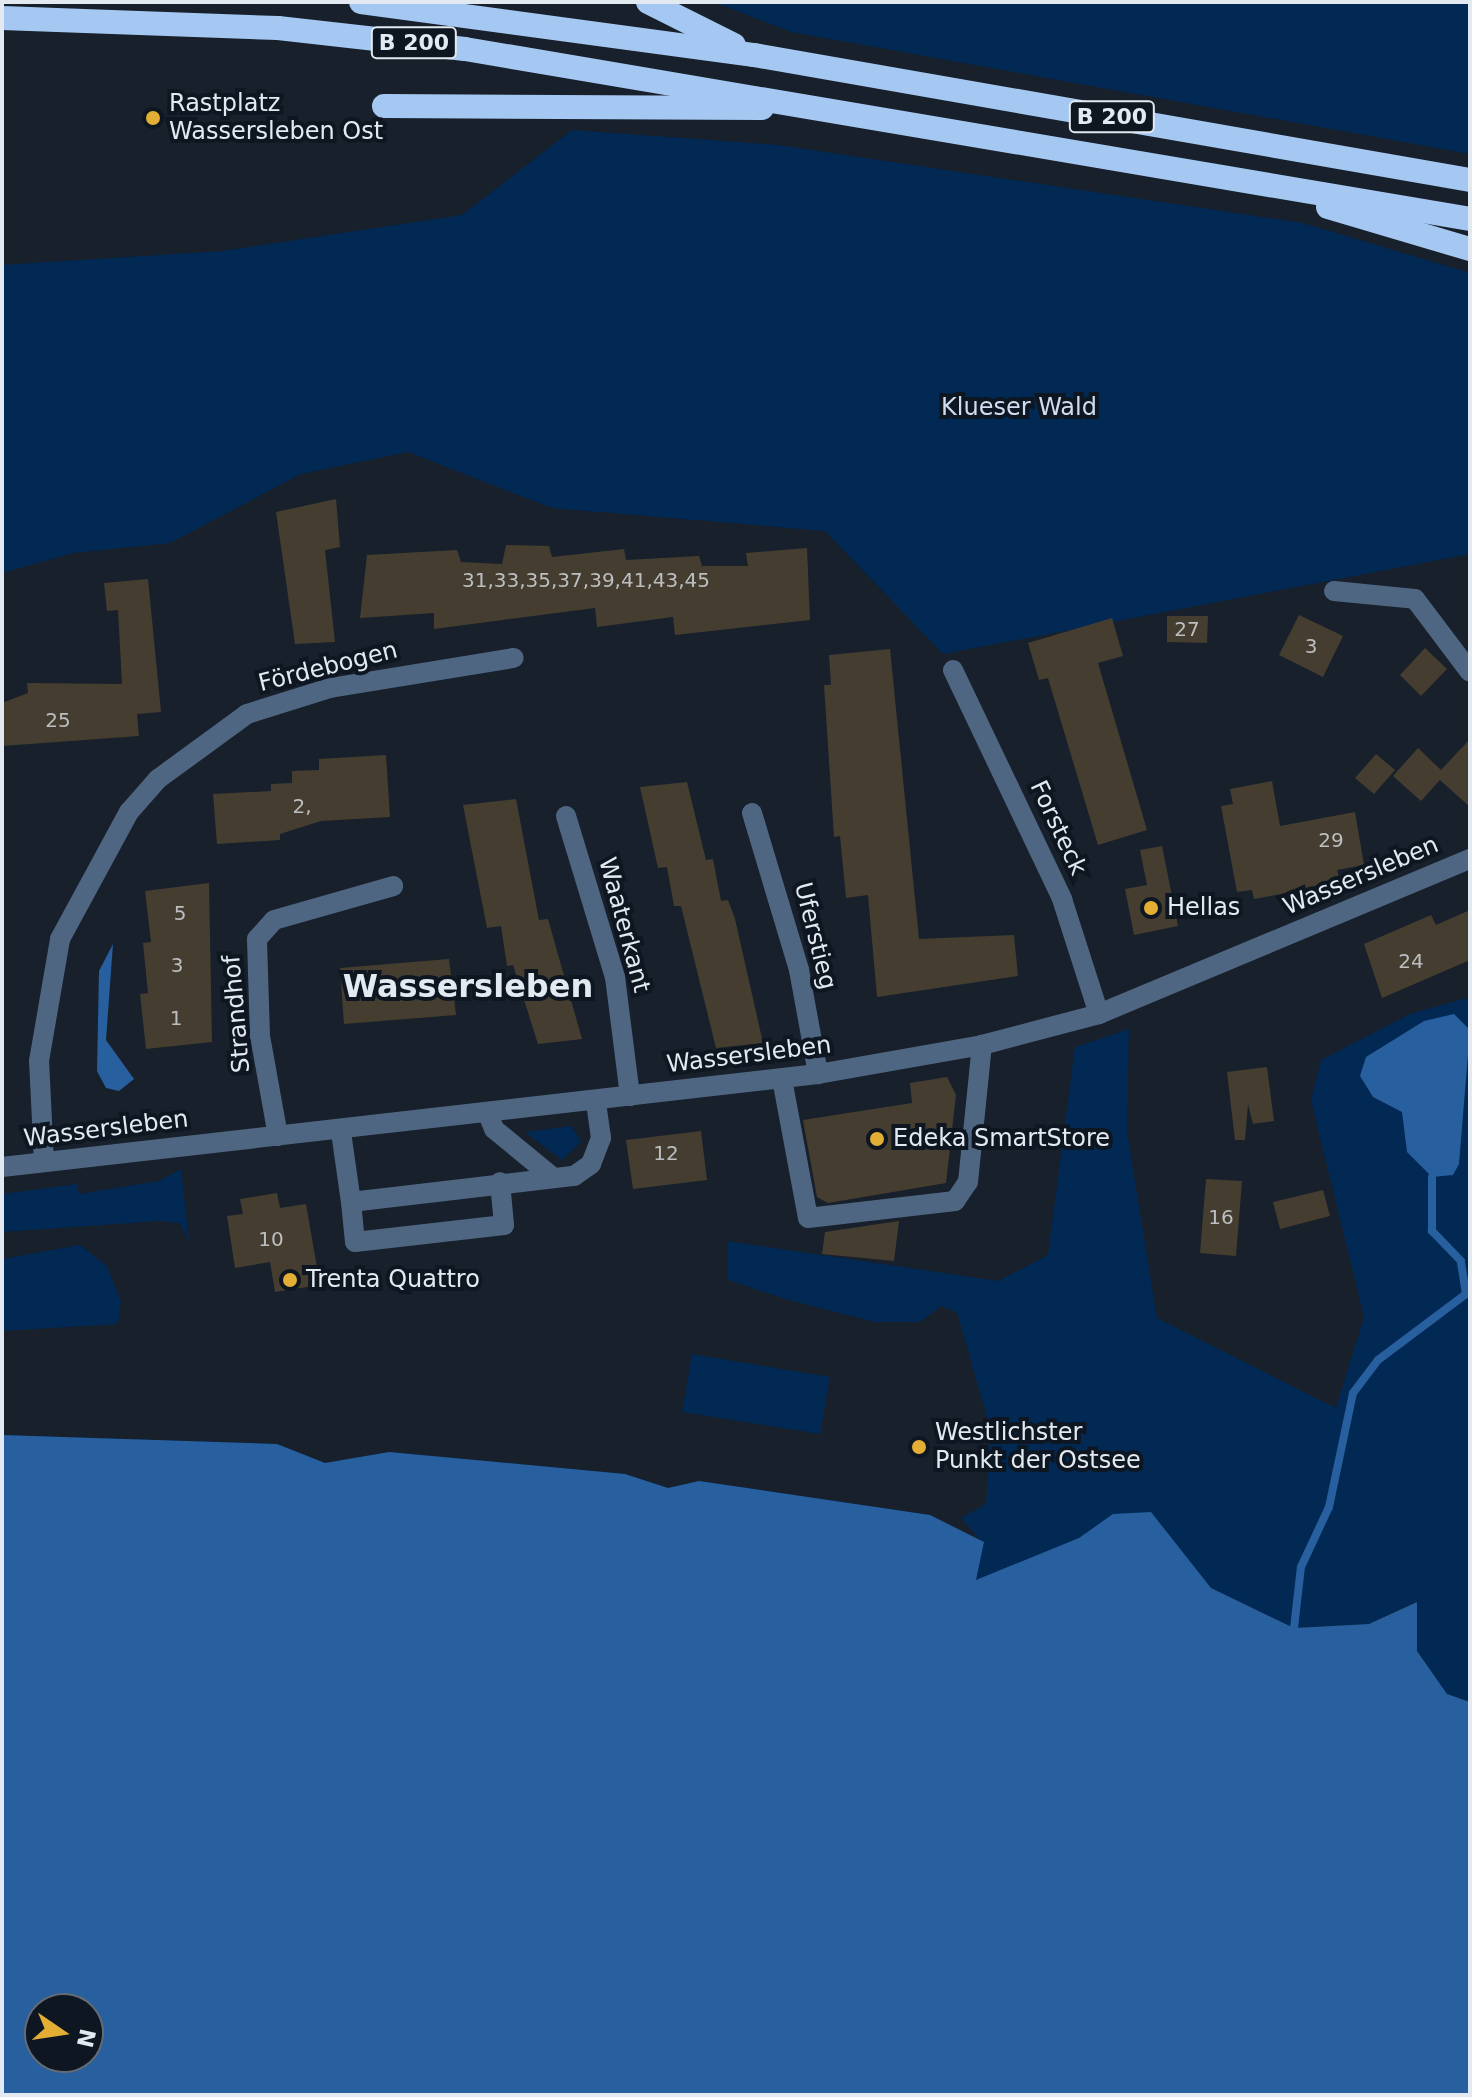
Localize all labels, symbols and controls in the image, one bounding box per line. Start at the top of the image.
road number: B 200 [370,25,458,61]
place label: Rastplatz Wassersleben Ost [169,90,383,146]
road number: B 200 [1068,99,1156,135]
marker: Rastplatz Wassersleben Ost [144,109,162,127]
park label: Klueser Wald [941,394,1097,422]
house number: 31,33,35,37,39,41,43,45 [462,568,710,592]
house number: 27 [1174,617,1200,641]
house number: 3 [1305,634,1317,658]
street label: Fördebogen [256,636,400,698]
house number: 25 [45,708,71,732]
street label: Forsteck [1024,776,1092,880]
house number: 2, [292,794,312,818]
house number: 29 [1318,828,1344,852]
street label: Wassersleben [1279,830,1443,922]
street label: Waaterkant [592,854,656,996]
street label: Uferstieg [788,880,842,992]
place label: Hellas [1167,894,1240,922]
marker: Hellas [1142,899,1160,917]
house number: 5 [174,901,186,925]
house number: 24 [1398,949,1424,973]
house number: 3 [171,953,183,977]
street label: Strandhof [218,954,256,1074]
district label: Wassersleben [343,967,593,1005]
house number: 1 [170,1006,182,1030]
street label: Wassersleben [665,1031,833,1079]
street label: Wassersleben [22,1105,190,1153]
place label: Edeka SmartStore [893,1125,1110,1153]
marker: Edeka SmartStore [868,1130,886,1148]
house number: 12 [653,1141,679,1165]
house number: 16 [1208,1205,1234,1229]
house number: 10 [258,1227,284,1251]
place label: Trenta Quattro [306,1266,480,1294]
marker: Trenta Quattro [281,1271,299,1289]
place label: Westlichster Punkt der Ostsee [935,1419,1141,1475]
marker: Westlichster Punkt der Ostsee [910,1438,928,1456]
north arrow [24,1993,104,2073]
text: N [72,2026,100,2050]

